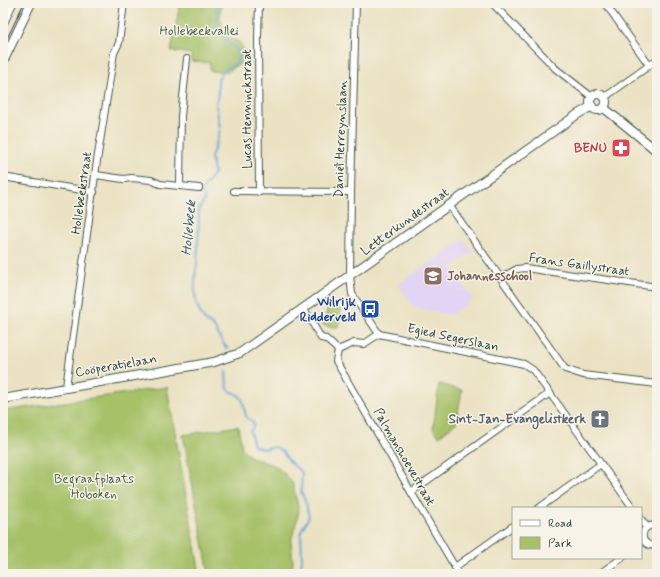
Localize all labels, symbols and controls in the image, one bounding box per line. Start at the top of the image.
park label: Hollebeekvallei [159,23,239,40]
street label: Lucas Henninckstraat [239,49,256,169]
street label: Daniël Herreynslaan [330,80,352,198]
pharmacy icon: BENU [610,137,632,159]
place label: BENU [574,140,607,157]
street label: Hollebeekstraat [68,150,96,235]
street label: Letterkundestraat [357,184,453,260]
water label: Hollebeek [178,199,200,256]
street label: Frans Gaillystraat [528,250,630,280]
school or university icon: Johannesschool [422,265,444,287]
place label: Johannesschool [447,268,532,285]
place label: Wilrijk Ridderveld [300,294,357,326]
bus stop icon: Wilrijk Ridderveld [359,298,381,320]
street label: Egied Segerslaan [406,320,500,356]
street label: Coöperatielaan [74,350,158,382]
street label: Palmanshoevestraat [369,405,439,509]
church icon: Sint-Jan-Evangelistkerk [589,408,611,430]
place label: Sint-Jan-Evangelistkerk [449,411,587,430]
park label: Begraafplaats Hoboken [54,471,134,503]
legend [512,507,642,559]
text: Road [548,516,572,532]
text: Park [548,536,572,552]

